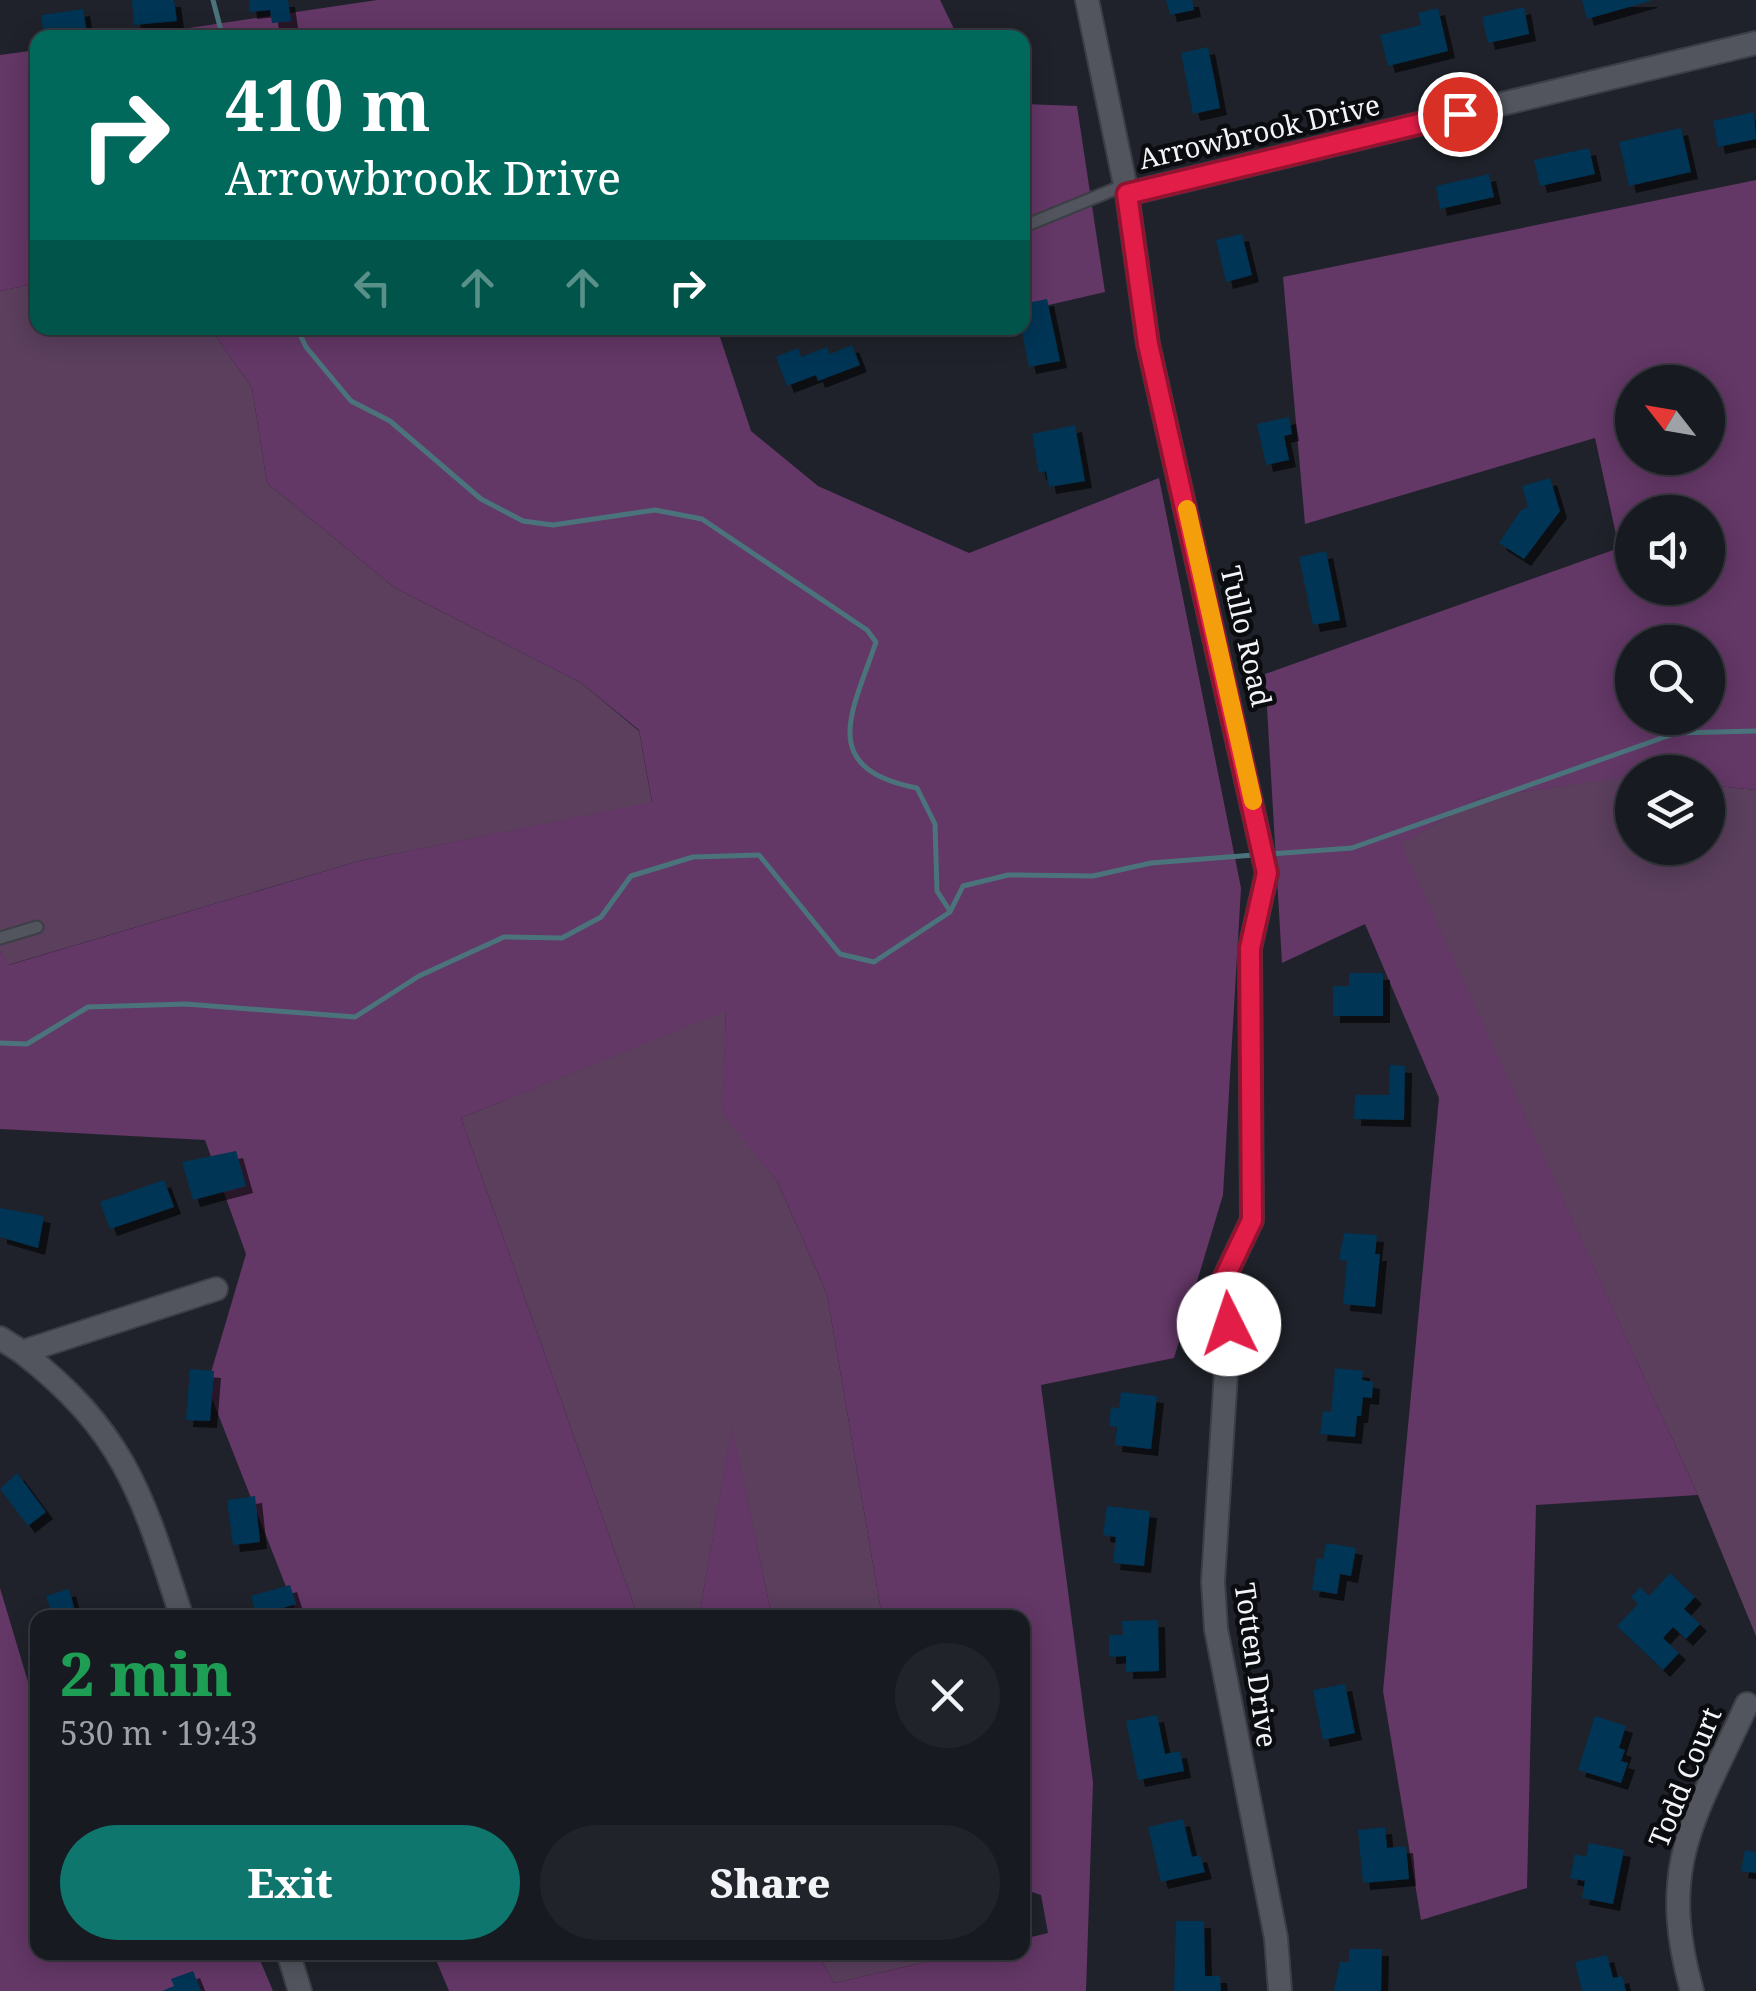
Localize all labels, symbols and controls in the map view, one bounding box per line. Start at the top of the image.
text: 410 m [225,56,431,152]
icon: right [60,70,190,200]
pin [1418,72,1503,157]
street label: Arrowbrook Drive [1135,85,1383,177]
icon: arrive [1433,87,1488,142]
text: Arrowbrook Drive [225,147,621,208]
icon: left [345,260,400,315]
icon: ahead [450,260,505,315]
icon: ahead [555,260,610,315]
icon: right [660,260,715,315]
north arrow [1615,365,1725,475]
map controls [1615,365,1725,865]
button: sound [1615,495,1725,605]
street label: Tullo Road [1212,562,1282,710]
button: search [1615,625,1725,735]
button: layers [1615,755,1725,865]
position arrow [1177,1272,1281,1376]
street label: Totten Drive [1227,1580,1287,1750]
text: 2 min [60,1632,232,1714]
button: close [895,1643,1000,1748]
street label: Todd Court [1639,1701,1729,1853]
text: 530 m · 19:43 [60,1711,258,1754]
button: Exit [60,1825,520,1940]
button: Share [540,1825,1000,1940]

